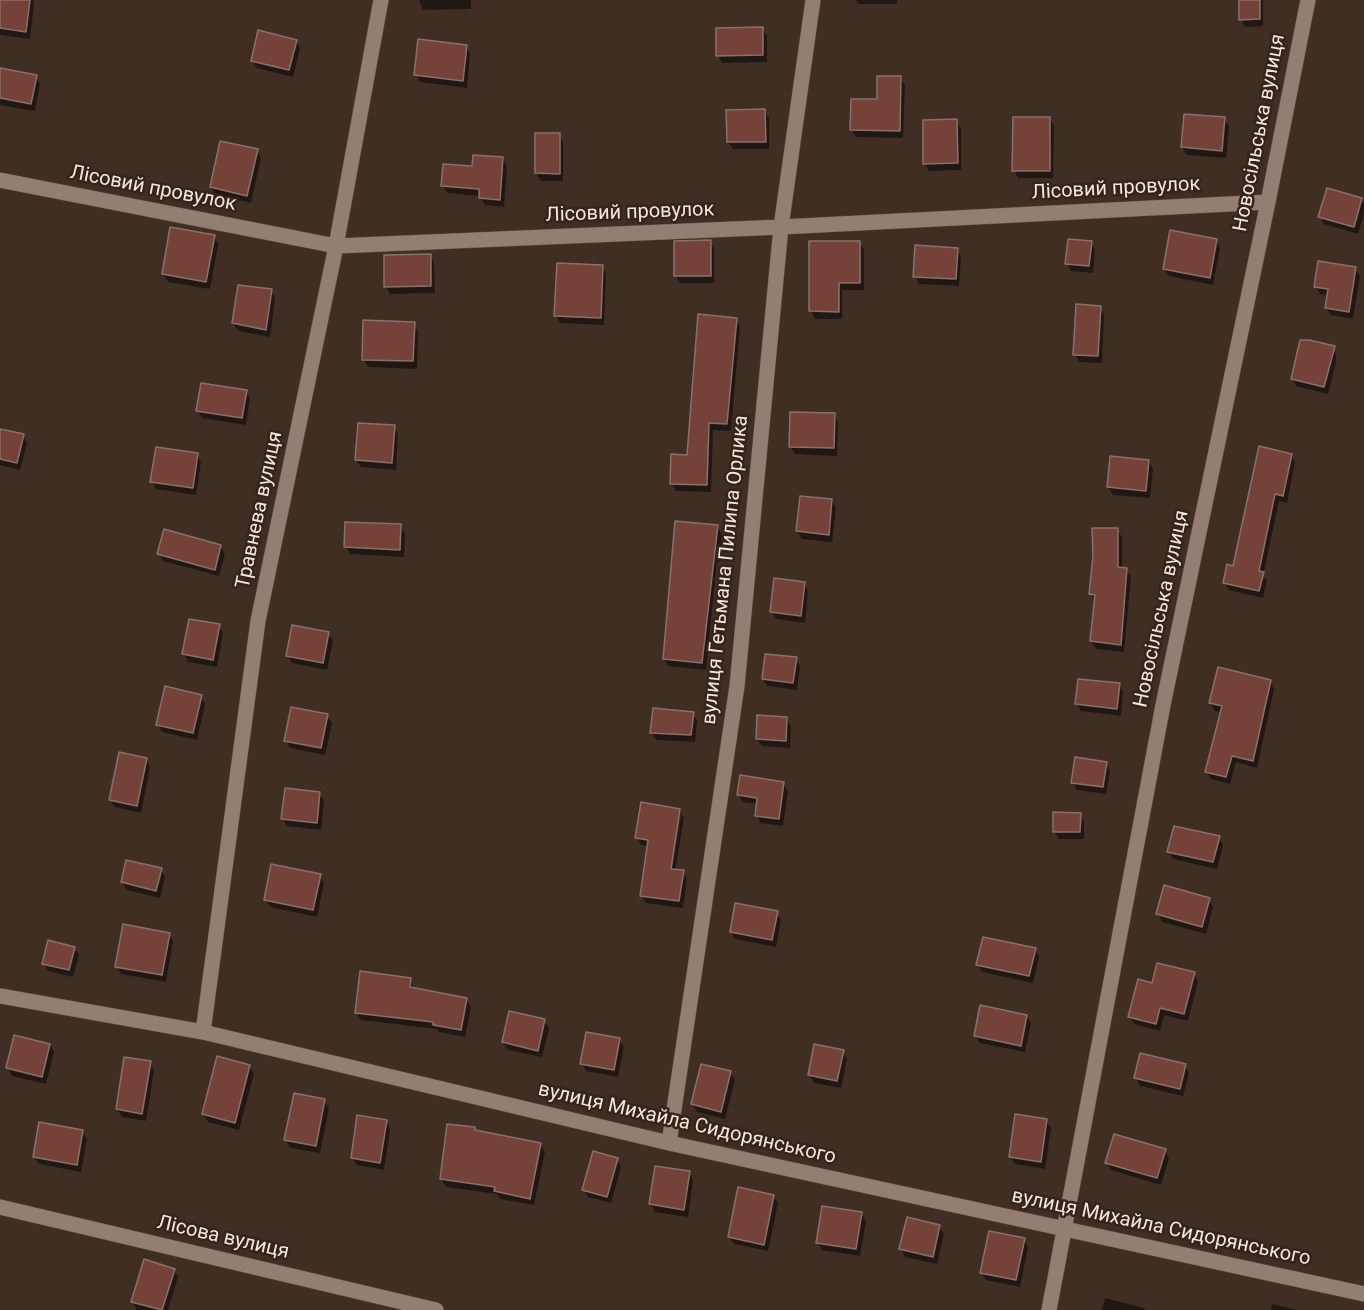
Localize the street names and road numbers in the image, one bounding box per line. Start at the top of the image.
street label: Новосільська вулиця [1229,32,1291,234]
street label: Лісовий провулок [68,161,238,217]
street label: Лісовий провулок [1031,173,1201,205]
street label: Лісовий провулок [545,198,715,228]
street label: вулиця Гетьмана Пилипа Орлика [698,414,754,726]
street label: Травнева вулиця [232,429,288,591]
street label: Новосільська вулиця [1129,508,1195,710]
street label: вулиця Михайла Сидорянського [536,1078,838,1170]
street label: вулиця Михайла Сидорянського [1009,1185,1313,1271]
street label: Лісова вулиця [155,1211,291,1265]

